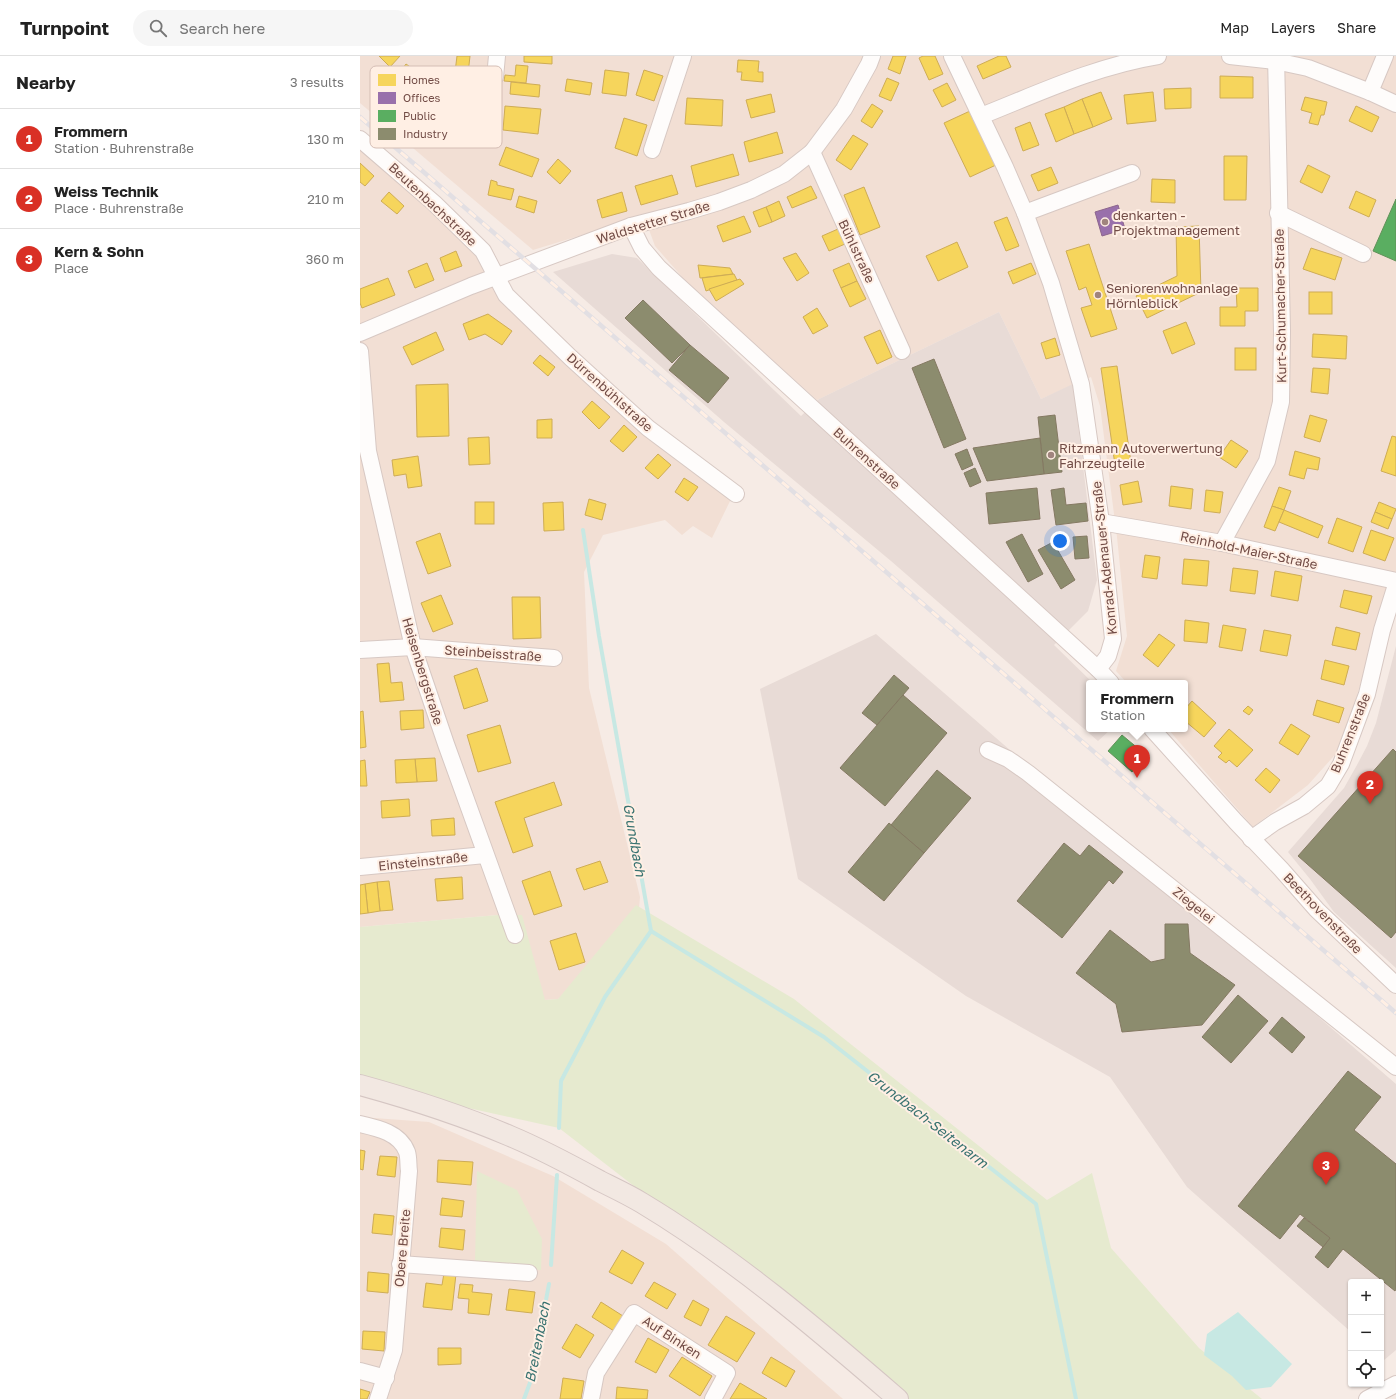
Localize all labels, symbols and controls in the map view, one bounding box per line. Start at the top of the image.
search box [133,10,413,46]
text: Turnpoint [20,16,109,39]
icon: search [147,17,169,39]
text: Search here [179,19,265,37]
text: Map [1220,19,1249,36]
text: Layers [1271,19,1315,36]
text: Share [1337,19,1376,36]
legend [370,66,502,148]
text: Nearby [16,72,76,93]
text: Homes [403,73,440,86]
text: 3 results [290,74,344,90]
text: Offices [403,91,441,104]
text: Public [403,109,436,122]
text: Frommern [54,122,128,140]
text: Industry [403,127,448,140]
text: 1 [26,131,32,147]
text: 130 m [307,131,344,147]
text: Station · Buhrenstraße [54,140,194,156]
street label: Beutenbachstraße [386,159,480,249]
text: Weiss Technik [54,182,159,200]
text: 2 [25,191,33,207]
text: 210 m [307,191,344,207]
street label: Waldstetter Straße [594,197,712,247]
text: Place · Buhrenstraße [54,200,184,216]
place label: denkarten - Projektmanagement [1113,207,1240,238]
street label: Bühlstraße [835,217,879,285]
marker: denkarten - Projektmanagement [1100,217,1110,227]
street label: Kurt-Schumacher-Straße [1271,229,1289,383]
text: Kern & Sohn [54,242,144,260]
text: 3 [25,251,33,267]
text: 360 m [306,251,344,267]
text: Place [54,260,89,276]
place label: Seniorenwohnanlage Hörnleblick [1106,280,1238,311]
marker: Seniorenwohnanlage Hörnleblick [1093,290,1103,300]
street label: Dürrenbühlstraße [564,349,656,435]
street label: Buhrenstraße [830,424,904,492]
place label: Ritzmann Autoverwertung Fahrzeugteile [1059,440,1223,471]
marker: Ritzmann Autoverwertung Fahrzeugteile [1046,450,1056,460]
street label: Konrad-Adenauer-Straße [1088,480,1120,636]
street label: Reinhold-Maier-Straße [1179,528,1319,572]
your location [1050,531,1070,551]
street label: Heisenbergstraße [399,615,447,727]
street label: Steinbeisstraße [444,642,542,664]
popup [1086,680,1188,732]
text: Frommern [1100,689,1174,707]
street label: Buhrenstraße [1327,691,1373,775]
text: Station [1100,707,1145,723]
pin: 1 [1124,745,1150,778]
pin: 2 [1357,771,1383,804]
water label: Grundbach [620,802,650,879]
street label: Einsteinstraße [377,848,469,874]
street label: Beethovenstraße [1280,869,1366,957]
street label: Ziegelei [1170,883,1218,927]
water label: Grundbach-Seitenarm [864,1067,992,1172]
pin: 3 [1313,1152,1339,1185]
street label: Obere Breite [391,1208,413,1288]
map controls [1348,1279,1384,1387]
button: + [1348,1279,1384,1315]
water label: Breitenbach [521,1299,553,1384]
street label: Auf Binken [639,1312,705,1362]
button: − [1348,1315,1384,1351]
button: locate [1348,1351,1384,1387]

